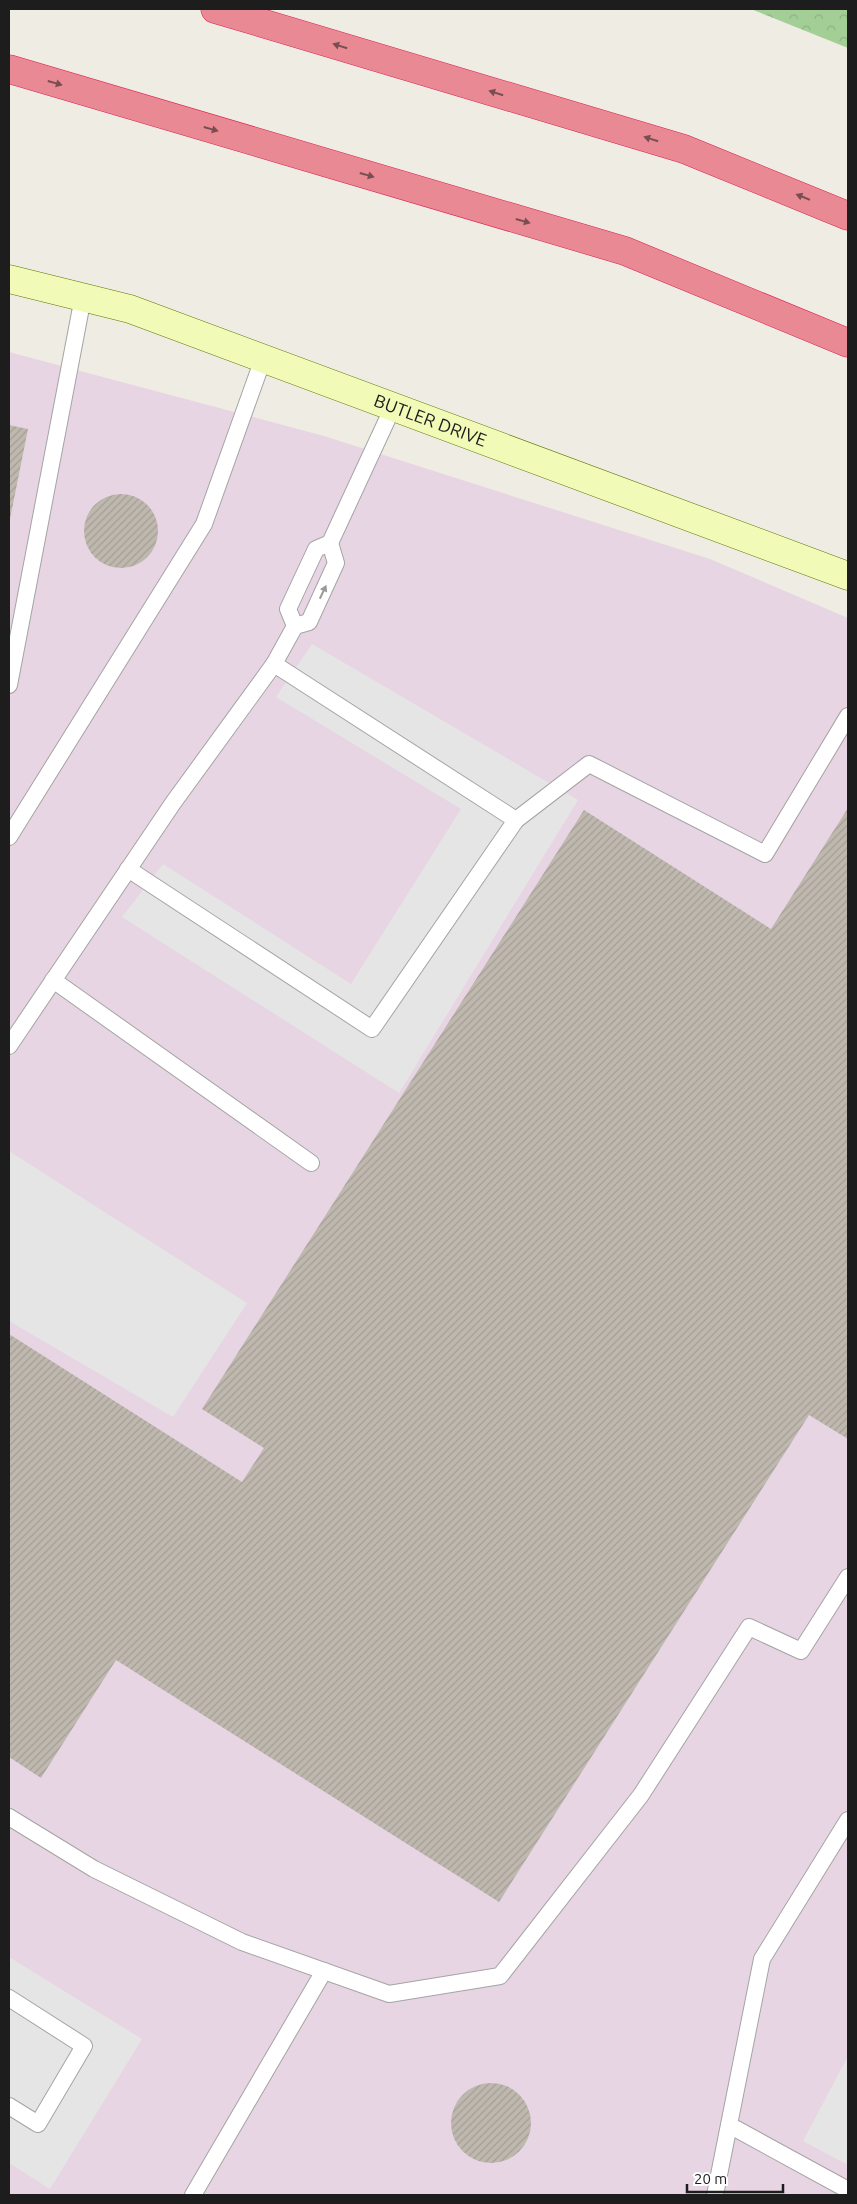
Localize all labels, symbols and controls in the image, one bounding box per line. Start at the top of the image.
one-way arrow [332,42,347,50]
one-way arrow [48,79,63,87]
one-way arrow [488,88,503,96]
one-way arrow [204,125,219,133]
one-way arrow [644,135,659,143]
one-way arrow [360,171,375,179]
one-way arrow [796,193,810,201]
one-way arrow [515,217,531,225]
street label: BUTLER DRIVE [372,390,490,450]
one-way arrow [320,585,328,599]
scale bar [687,2162,783,2194]
text: 20 m [694,2170,727,2187]

